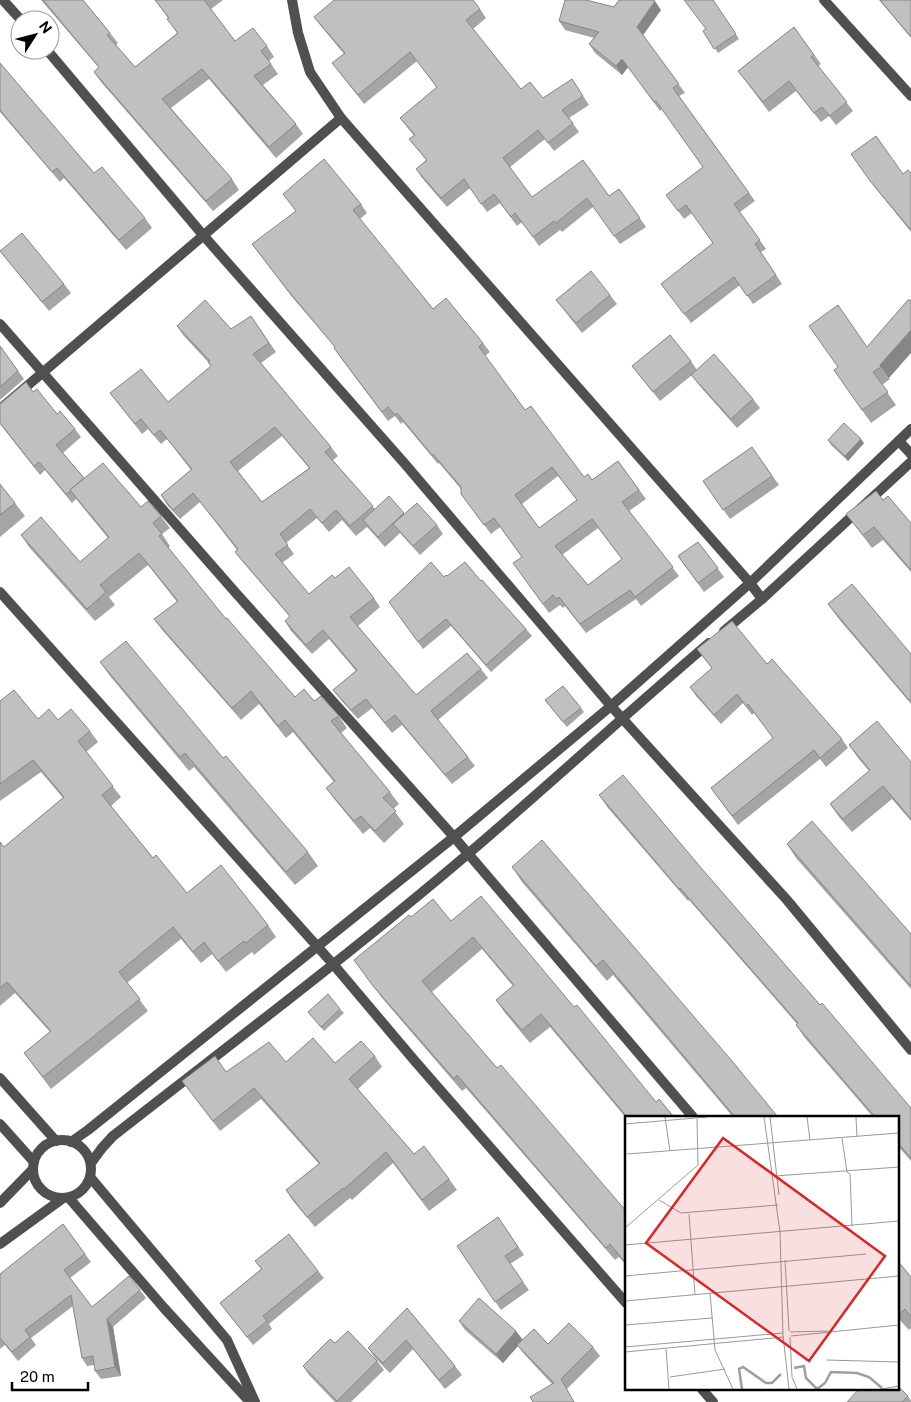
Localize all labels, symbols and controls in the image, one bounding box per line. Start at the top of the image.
north arrow [10,10,60,60]
text: N [36,18,55,36]
inset map [625,1116,898,1390]
scale bar [12,1360,89,1392]
text: 20 m [20,1368,55,1385]

